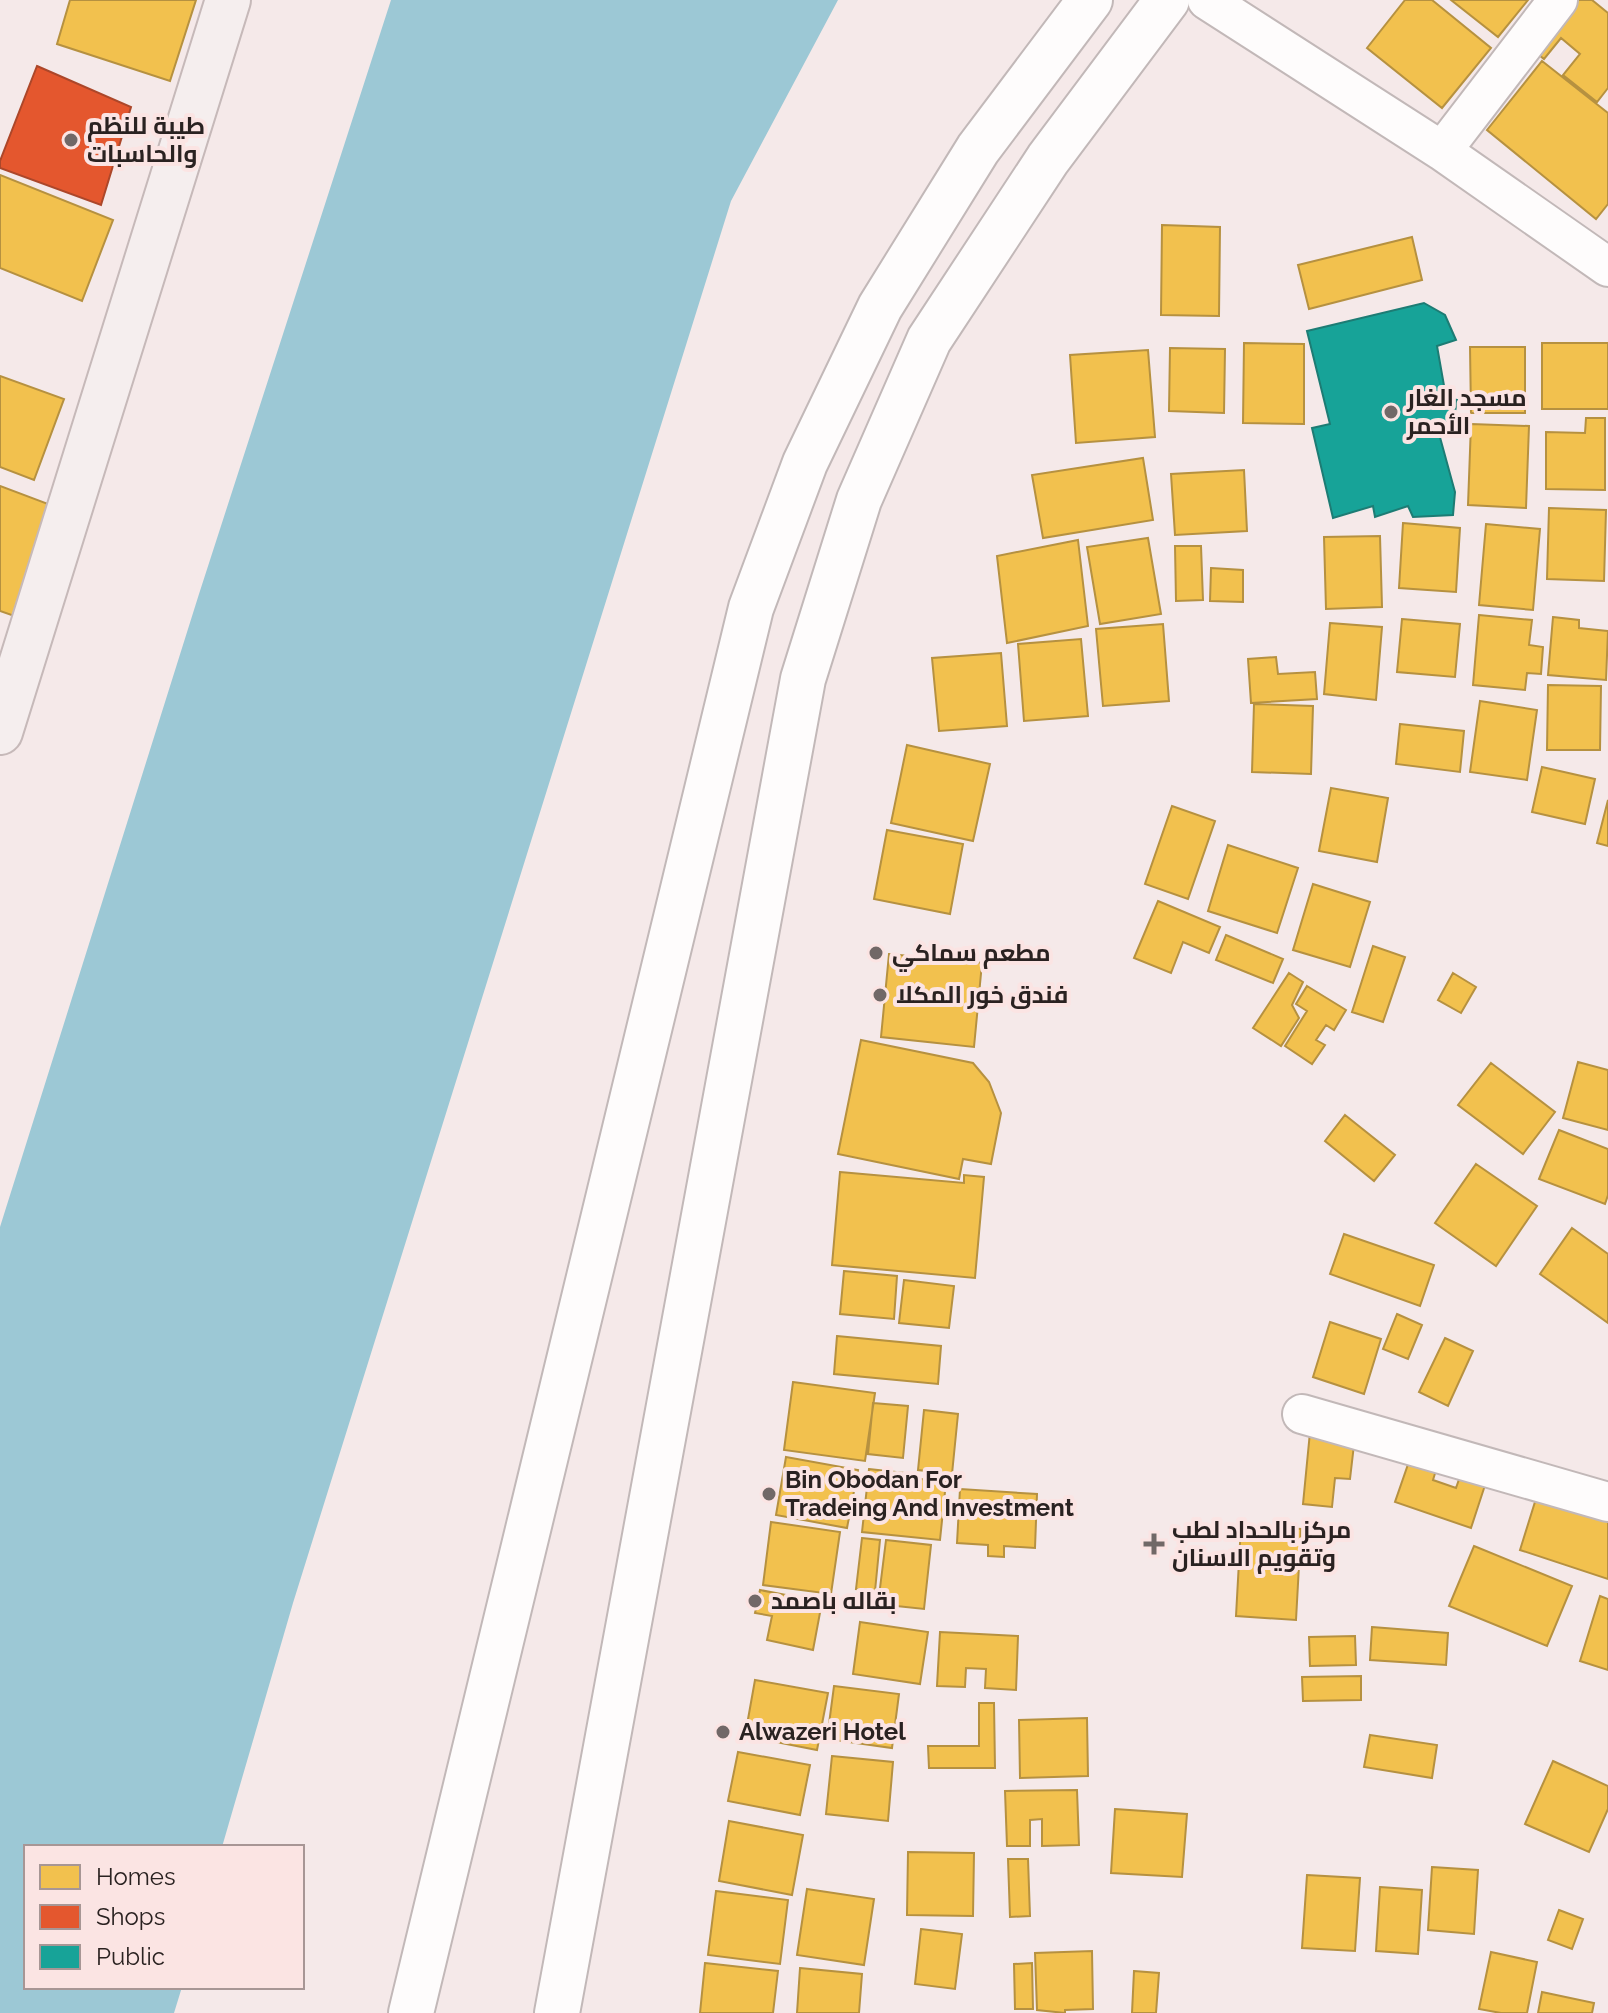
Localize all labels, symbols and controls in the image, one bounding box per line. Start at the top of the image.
place label: طيبة للنظم والحاسبات [87,111,205,168]
marker: طيبة للنظم والحاسبات [62,131,80,149]
place label: مسجد الغار الأحمر [1406,383,1527,440]
marker: مسجد الغار الأحمر [1382,403,1400,421]
place label: مطعم سماكي [892,938,1051,972]
marker: مطعم سماكي [867,944,885,962]
place label: فندق خور المكلا [896,980,1068,1009]
marker: فندق خور المكلا [871,986,889,1004]
place label: Bin Obodan For Tradeing And Investment [785,1465,1074,1522]
marker: Bin Obodan For Tradeing And Investment [760,1485,778,1503]
place label: مركز بالحداد لطب وتقويم الاسنان [1172,1515,1351,1574]
marker: مركز بالحداد لطب وتقويم الاسنان [1143,1533,1165,1555]
place label: بقاله باصمد [771,1586,897,1615]
marker: بقاله باصمد [746,1592,764,1610]
place label: Alwazeri Hotel [739,1717,906,1746]
marker: Alwazeri Hotel [714,1723,732,1741]
legend [24,1845,304,1989]
text: Homes [96,1862,176,1891]
text: Shops [96,1902,165,1931]
text: Public [96,1942,165,1971]

